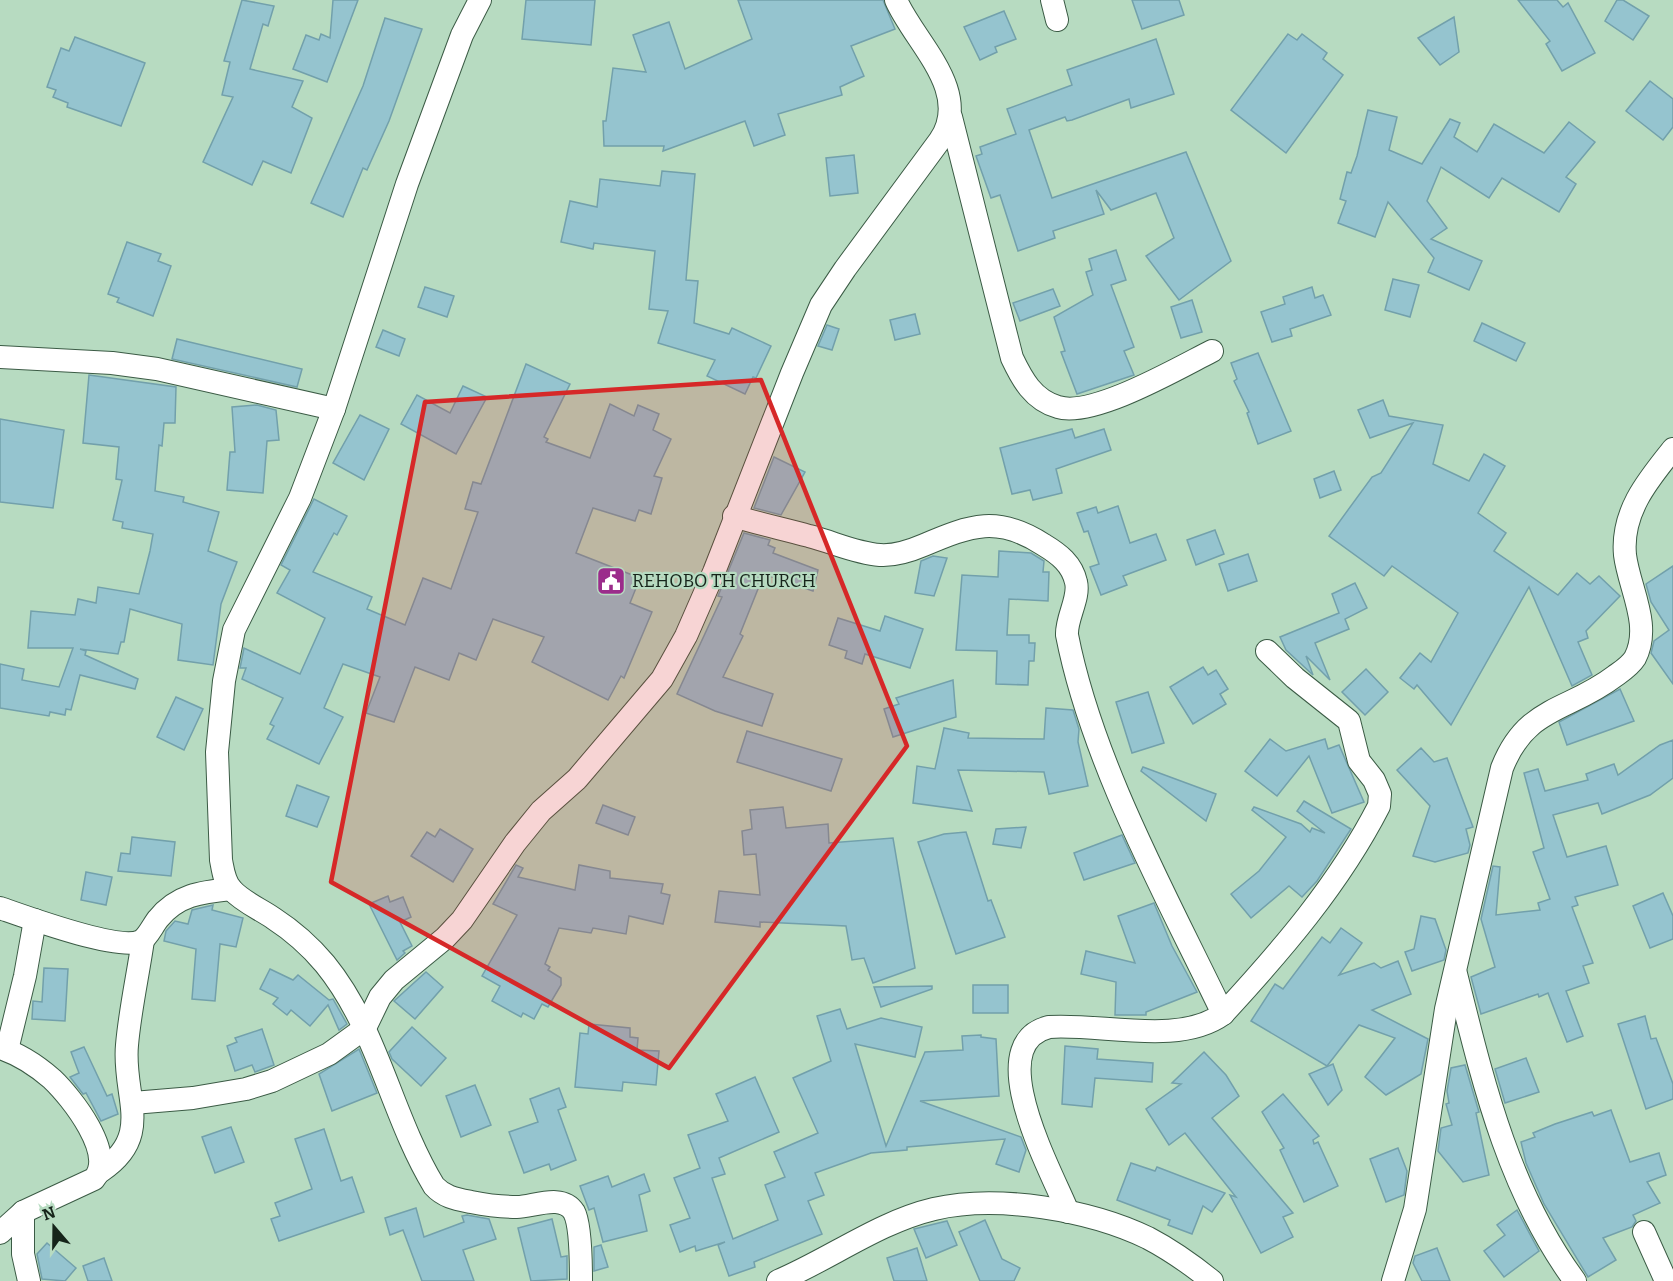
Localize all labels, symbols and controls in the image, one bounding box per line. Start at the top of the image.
public building icon: REHOBO TH CHURCH [595,565,627,597]
place label: REHOBO TH CHURCH [632,570,816,592]
north arrow [24,1197,84,1257]
text: N [40,1202,58,1224]

